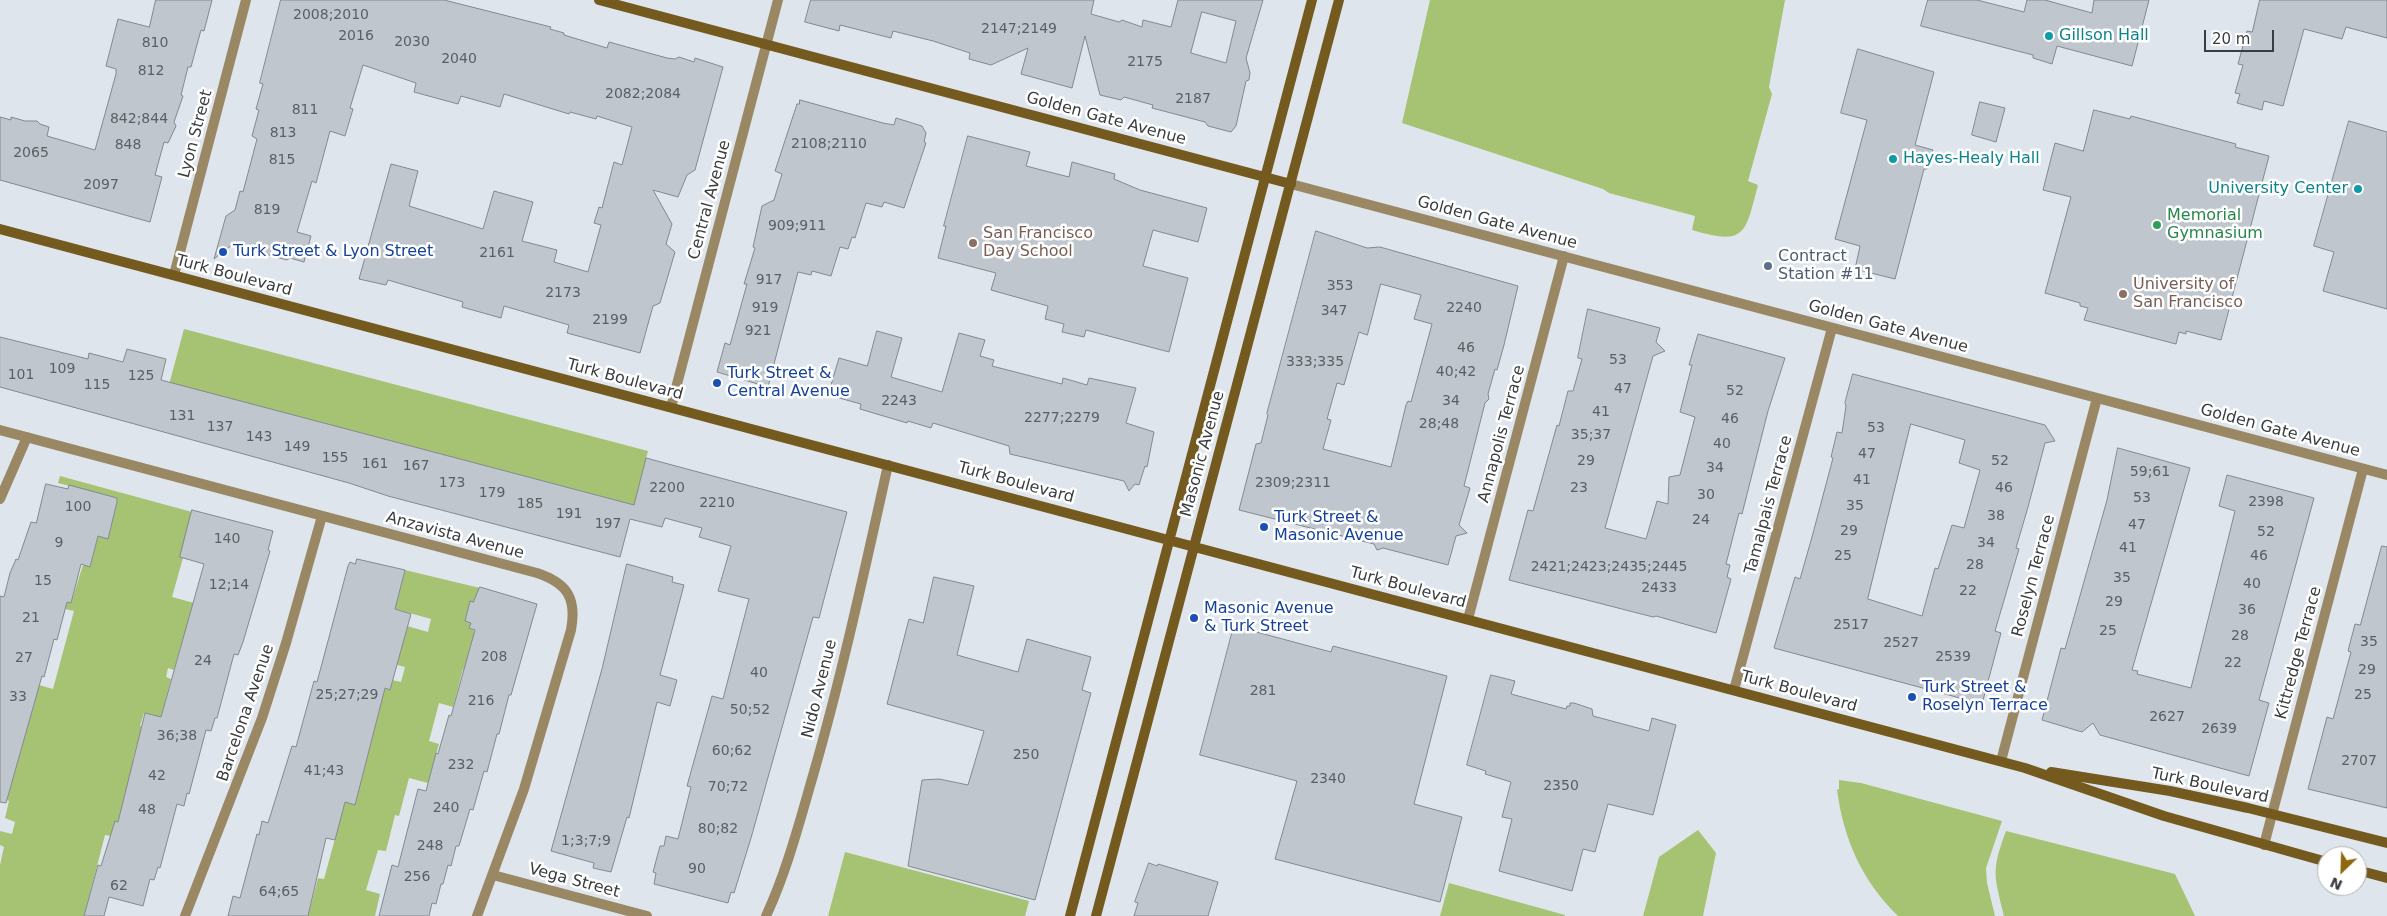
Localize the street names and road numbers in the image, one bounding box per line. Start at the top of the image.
street label: Lyon Street [175,88,217,180]
street label: Golden Gate Avenue [1024,88,1188,150]
street label: Central Avenue [685,138,735,262]
street label: Golden Gate Avenue [1415,192,1579,254]
street label: Turk Boulevard [174,251,294,301]
street label: Golden Gate Avenue [1806,296,1970,358]
street label: Turk Boulevard [565,355,685,405]
street label: Annapolis Terrace [1474,363,1530,505]
street label: Masonic Avenue [1177,389,1229,519]
street label: Golden Gate Avenue [2198,400,2362,462]
street label: Tamalpais Terrace [1741,434,1797,576]
street label: Turk Boulevard [956,458,1076,508]
street label: Anzavista Avenue [384,508,526,564]
street label: Roselyn Terrace [2008,513,2060,639]
street label: Turk Boulevard [1348,563,1468,613]
street label: Kittredge Terrace [2272,584,2326,722]
street label: Nido Avenue [798,638,842,740]
street label: Barcelona Avenue [213,642,279,784]
street label: Turk Boulevard [1739,667,1859,717]
street label: Turk Boulevard [2150,764,2270,808]
street label: Vega Street [526,860,622,902]

